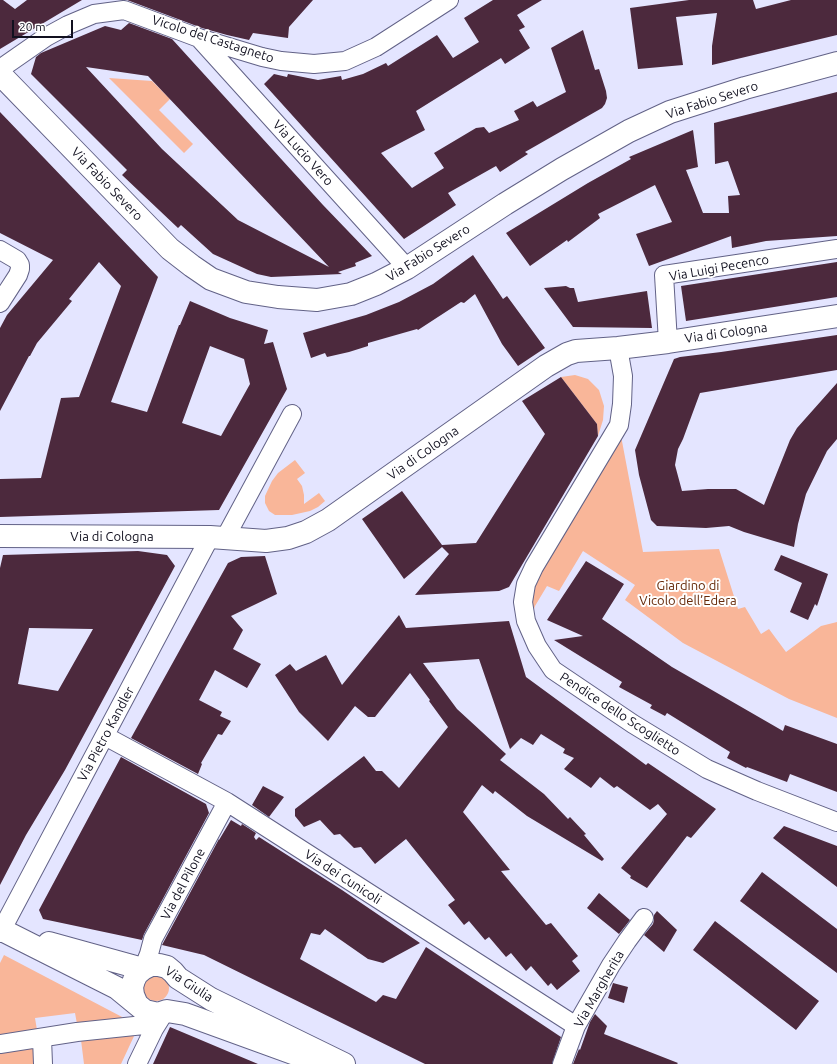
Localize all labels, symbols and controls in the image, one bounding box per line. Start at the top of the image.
scale bar [14,12,75,38]
street label: Vicolo del Castagneto [150,12,276,66]
text: 20 m [19,20,46,33]
street label: Via Fabio Severo [664,78,760,122]
street label: Via Lucio Vero [270,117,336,189]
street label: Via Fabio Severo [68,144,146,224]
street label: Via Fabio Severo [383,221,473,285]
street label: Via Luigi Pecenco [668,252,770,284]
street label: Via di Cologna [684,319,768,347]
street label: Via di Cologna [384,423,462,483]
street label: Via di Cologna [70,529,154,545]
park label: Giardino di Vicolo dell’Edera [639,578,737,609]
street label: Pendice dello Scoglietto [557,669,683,759]
street label: Via Pietro Kandler [74,684,138,784]
street label: Via del Pilone [158,845,208,923]
street label: Via dei Cunicoli [302,846,384,908]
street label: Via Margherita [571,948,627,1030]
street label: Via Giulia [162,963,216,1005]

